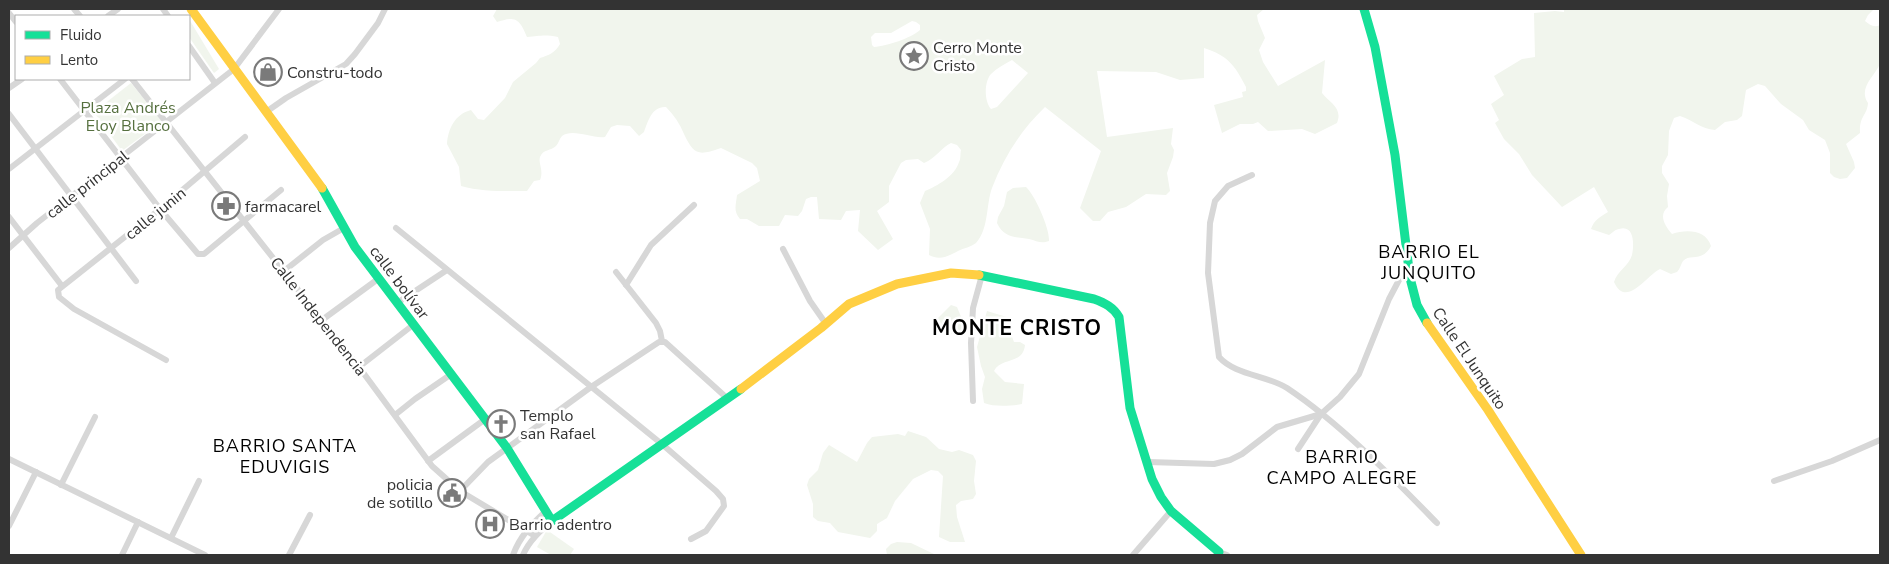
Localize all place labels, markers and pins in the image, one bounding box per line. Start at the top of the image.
place label: Cerro Monte Cristo [933,37,1022,77]
place icon: Cerro Monte Cristo [899,41,929,71]
shop icon: Constru-todo [253,57,283,87]
place label: Constru-todo [287,62,383,84]
pharmacy icon: farmacarel [211,191,241,221]
place label: farmacarel [245,196,322,218]
place label: Templo san Rafael [520,405,596,445]
church icon: Templo san Rafael [486,409,516,439]
place label: policia de sotillo [367,474,433,514]
public building icon: policia de sotillo [437,478,467,508]
hospital icon: Barrio adentro [475,509,505,539]
place label: Barrio adentro [509,514,612,536]

